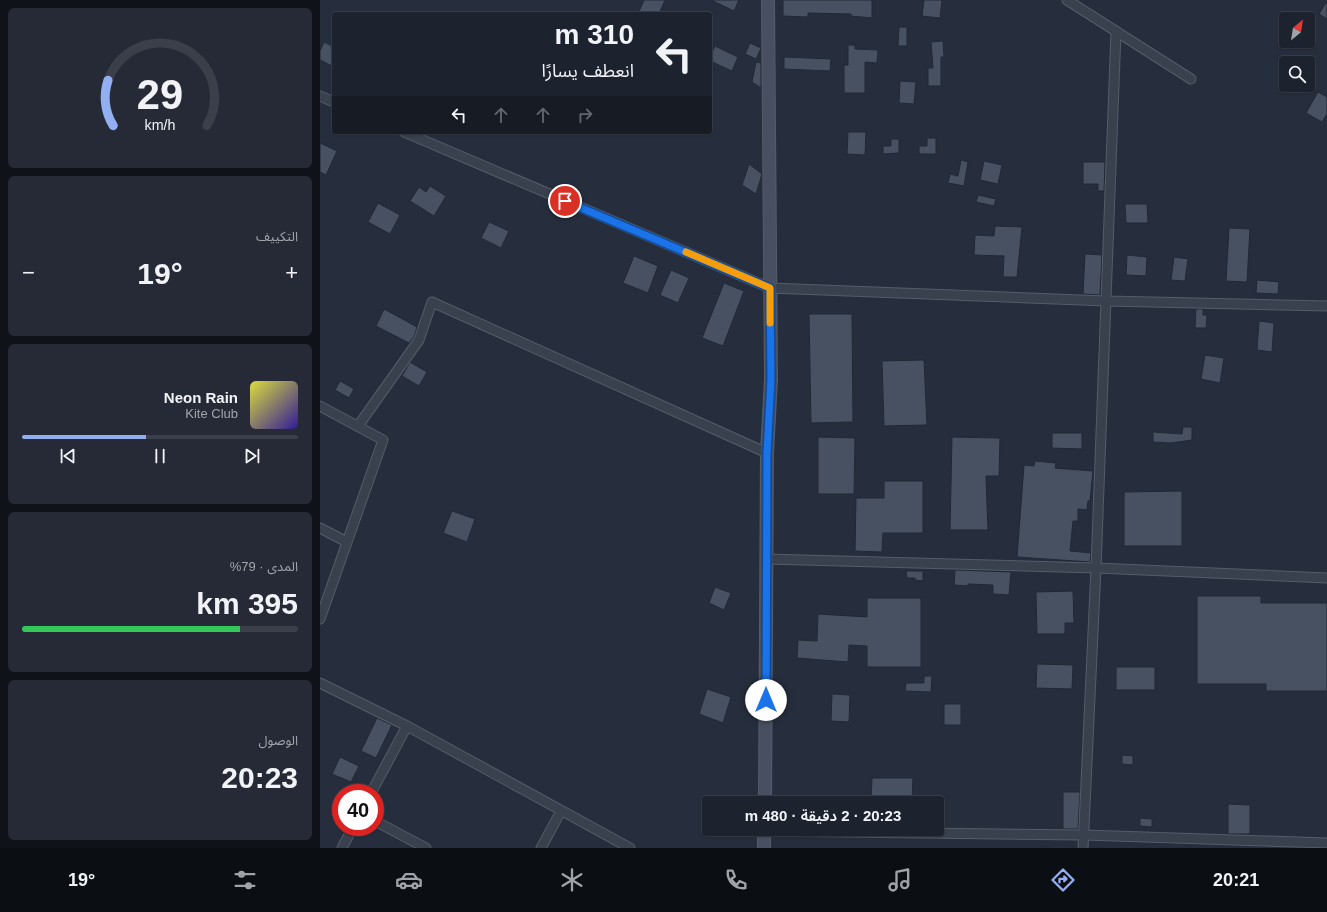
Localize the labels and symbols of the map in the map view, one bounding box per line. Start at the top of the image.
north arrow [1279,12,1315,48]
pin [548,184,582,218]
position arrow [745,679,787,721]
speed limit sign: 40 [332,784,384,836]

